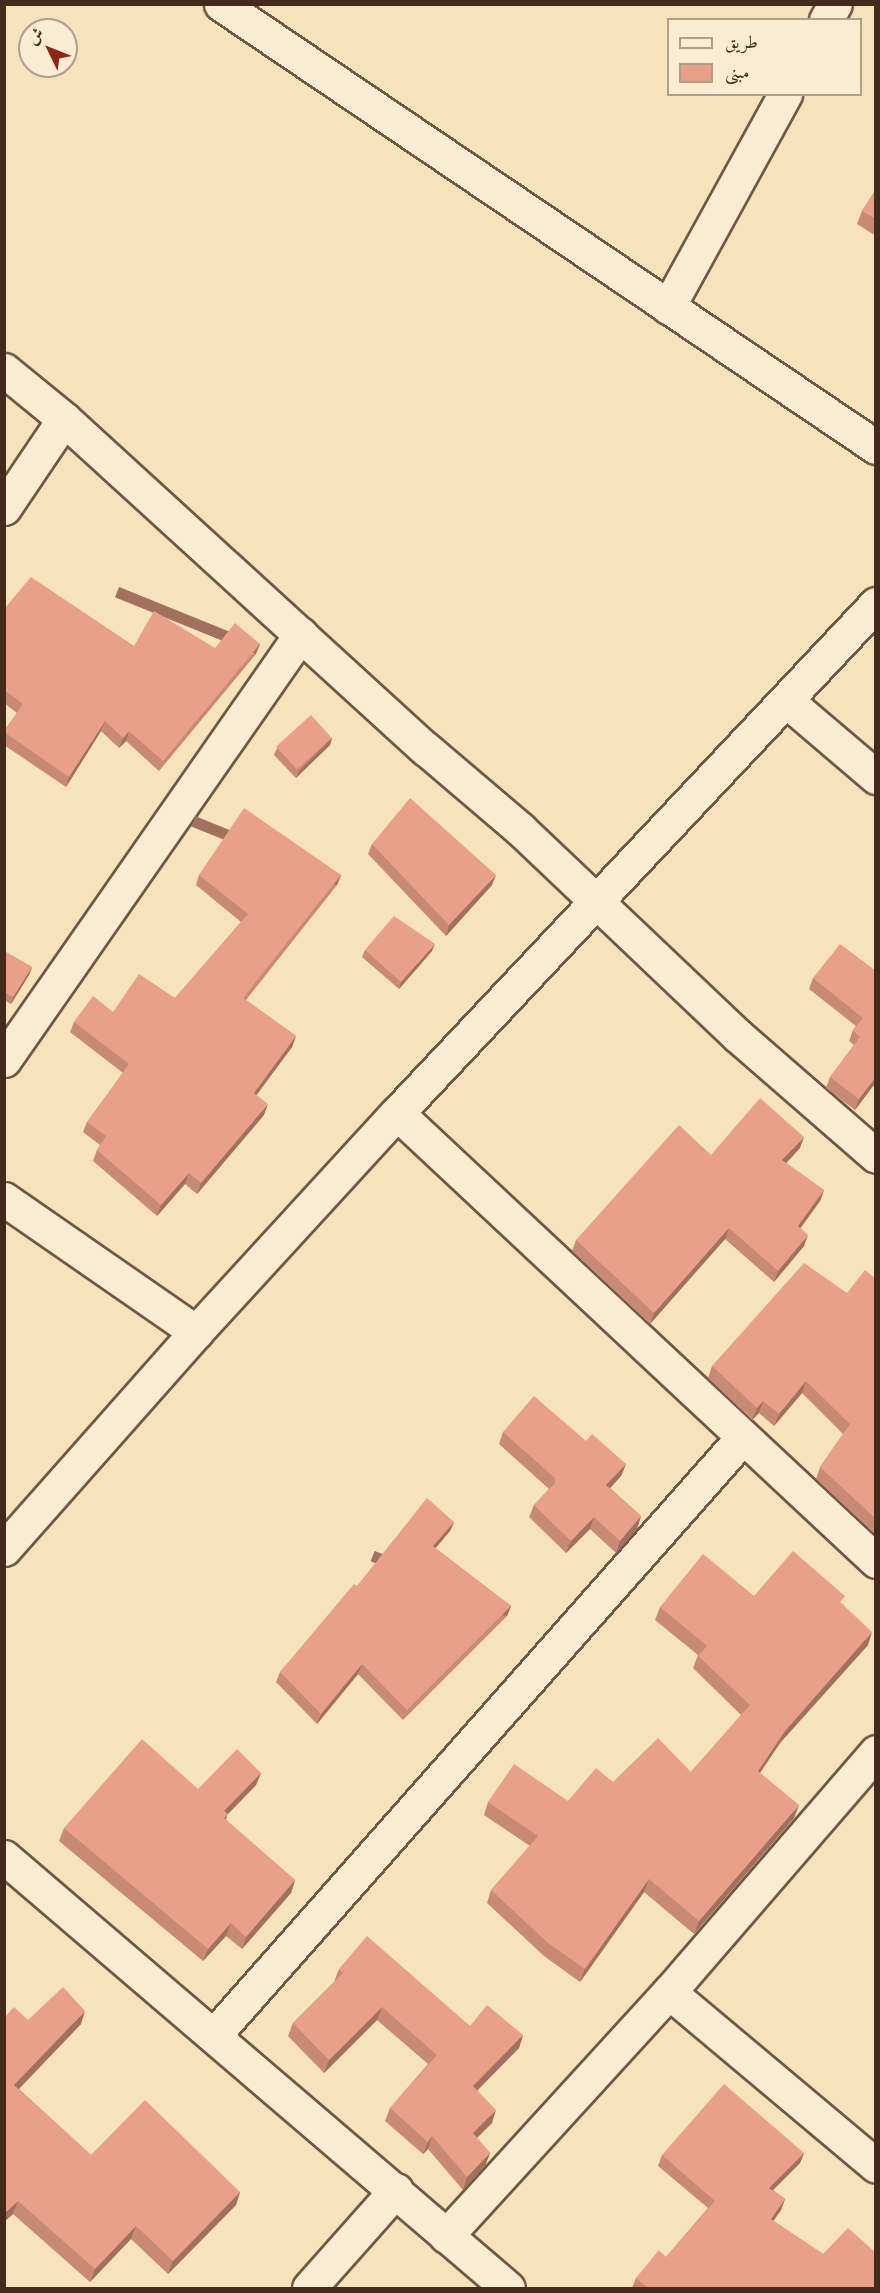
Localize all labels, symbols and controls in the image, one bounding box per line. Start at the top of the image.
north arrow [18,18,78,78]
legend [667,18,862,96]
text: ش [24,24,49,50]
text: طريق [725,32,758,55]
text: مبنى [725,62,750,85]

